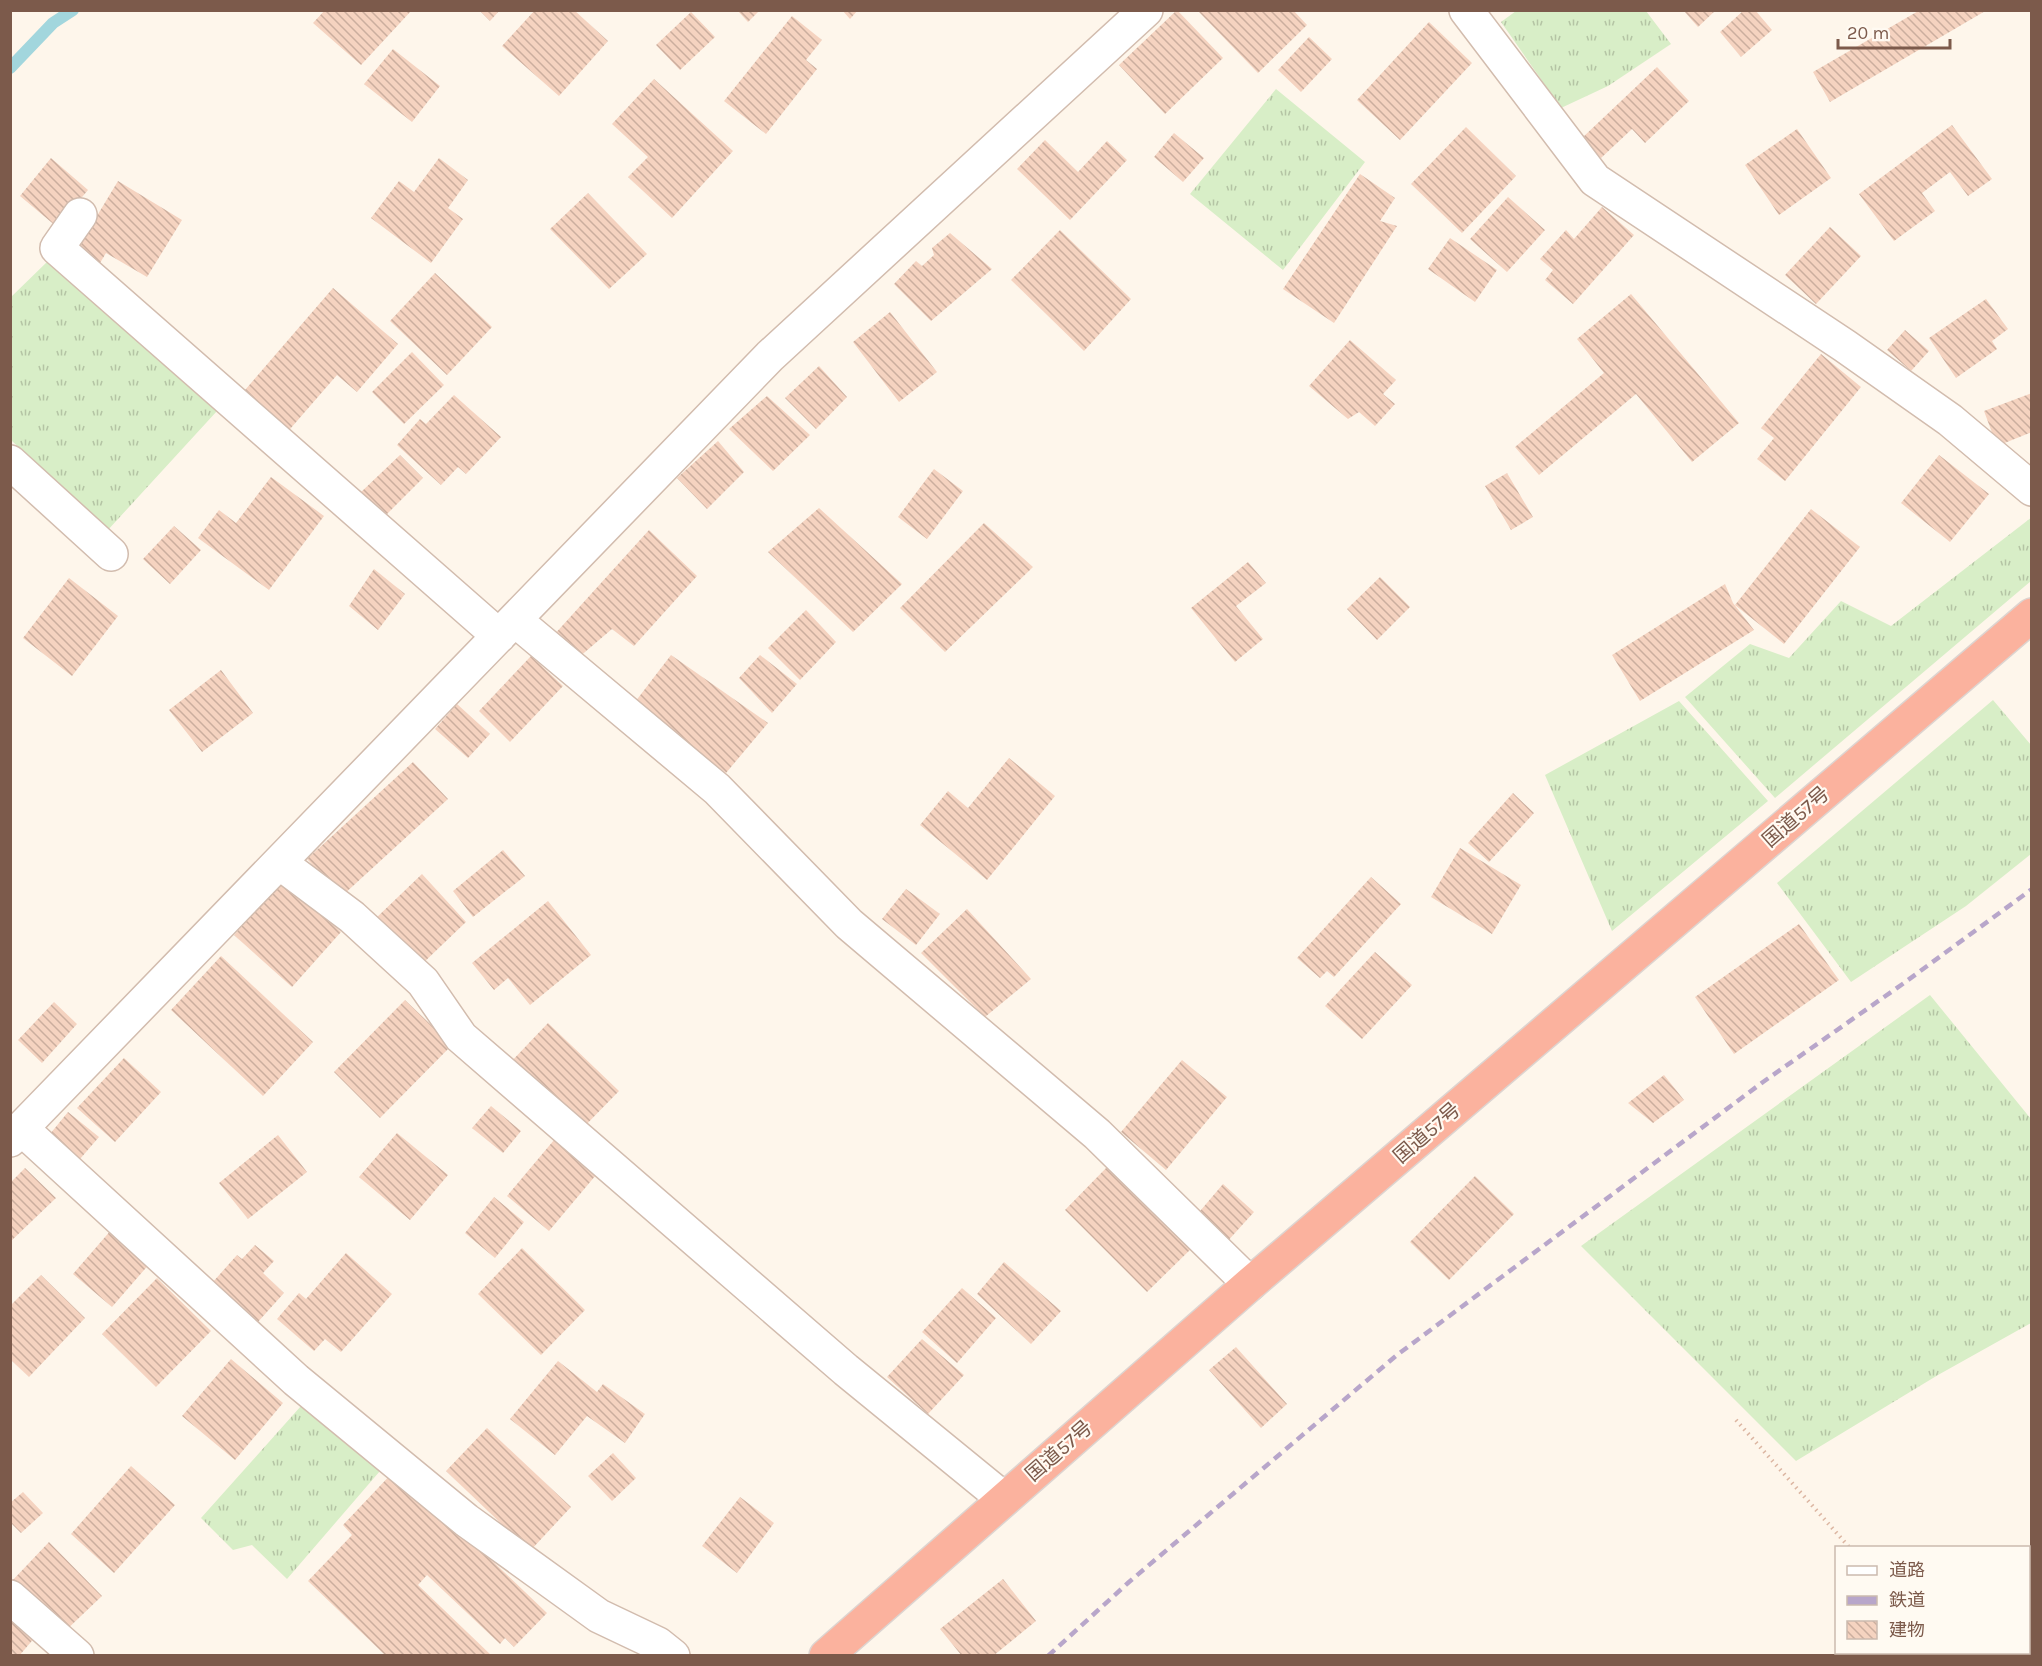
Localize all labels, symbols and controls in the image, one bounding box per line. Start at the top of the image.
scale bar [1838,12,1950,50]
text: 20 m [1847,22,1889,44]
street label: 国道57号 [1758,782,1834,852]
street label: 国道57号 [1389,1098,1465,1168]
street label: 国道57号 [1021,1416,1097,1486]
legend [1835,1546,2030,1654]
text: 道路 [1889,1559,1925,1581]
text: 鉄道 [1889,1589,1925,1611]
text: 建物 [1889,1619,1925,1641]

